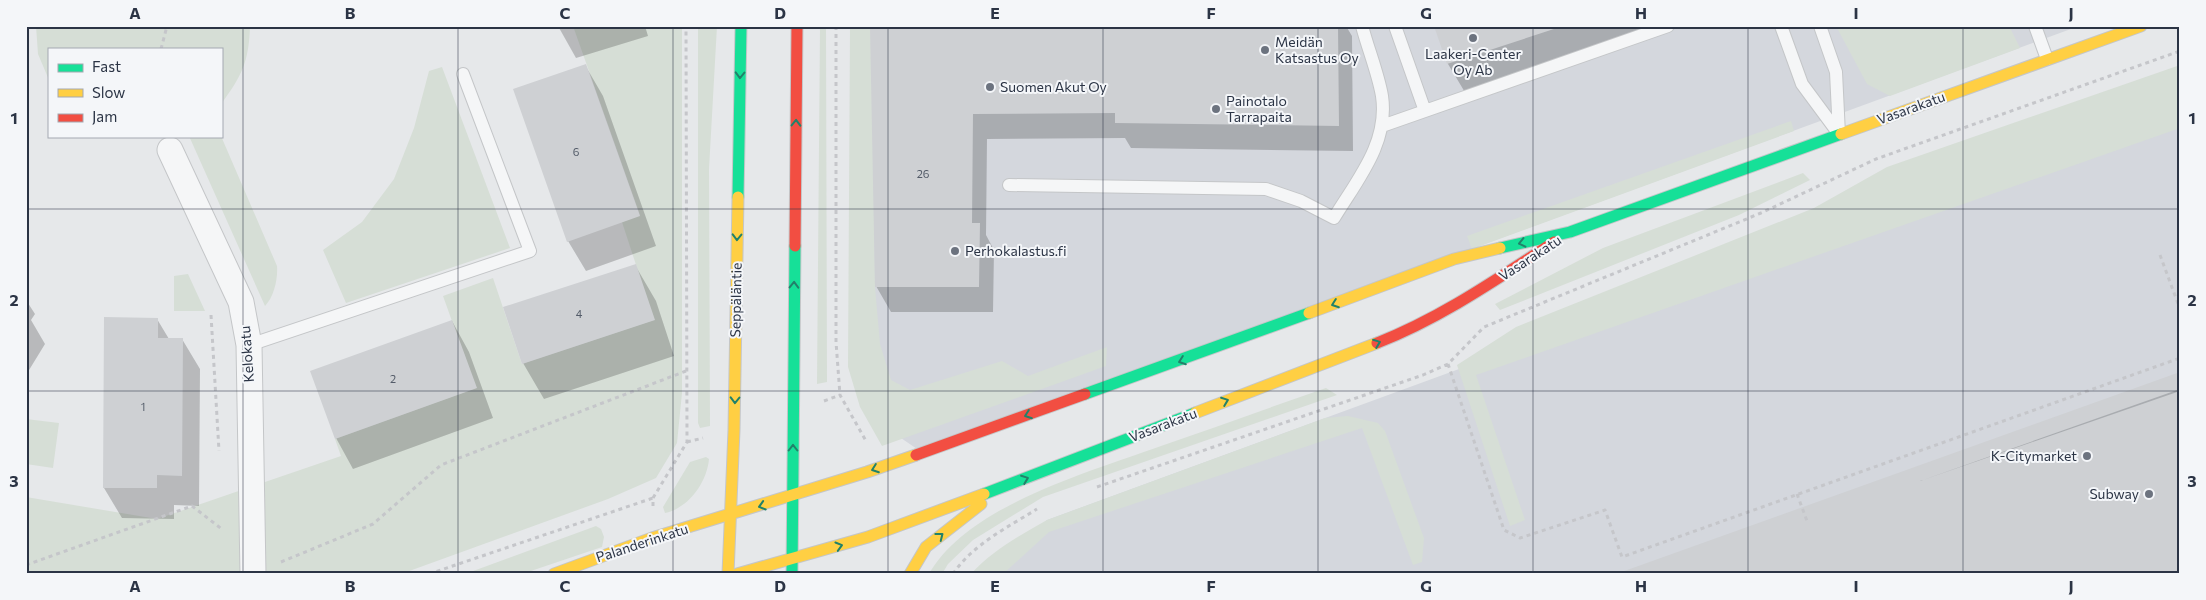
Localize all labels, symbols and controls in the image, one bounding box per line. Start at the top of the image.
text: A [129,3,141,22]
text: B [345,3,356,22]
text: C [560,3,571,22]
text: D [774,3,786,22]
text: E [990,3,1000,22]
text: F [1206,3,1216,22]
text: G [1420,3,1432,22]
text: H [1635,3,1647,22]
text: I [1853,3,1859,22]
text: J [2068,3,2074,22]
marker: Laakeri-Center Oy Ab [1467,32,1479,44]
place label: Meidän Katsastus Oy [1275,33,1359,66]
marker: Meidän Katsastus Oy [1259,44,1271,56]
place label: Laakeri-Center Oy Ab [1425,45,1521,78]
legend [48,48,222,138]
text: Fast [92,57,121,75]
one-way arrow [735,72,745,79]
place label: Suomen Akut Oy [1000,78,1107,95]
marker: Suomen Akut Oy [984,81,996,93]
text: Slow [92,83,125,101]
street label: Vasarakatu [1874,87,1947,128]
place label: Painotalo Tarrapaita [1226,92,1292,125]
marker: Painotalo Tarrapaita [1210,103,1222,115]
text: Jam [92,107,117,125]
text: 1 [10,108,18,127]
text: 1 [2188,108,2196,127]
one-way arrow [791,119,801,126]
house number: 6 [573,145,580,158]
house number: 26 [917,167,930,180]
street label: Vasarakatu [1495,231,1564,284]
one-way arrow [732,234,743,242]
one-way arrow [1518,237,1527,248]
place label: Perhokalastus.fi [965,242,1067,259]
marker: Perhokalastus.fi [949,245,961,257]
street label: Seppäläntie [726,262,745,338]
one-way arrow [789,281,799,289]
text: 2 [9,290,19,309]
text: 2 [2187,290,2197,309]
one-way arrow [1331,298,1340,308]
house number: 4 [576,307,583,320]
street label: Kelokatu [236,325,257,383]
one-way arrow [1372,339,1381,349]
one-way arrow [1178,355,1186,365]
house number: 2 [390,372,396,385]
one-way arrow [730,396,740,404]
one-way arrow [1220,397,1229,408]
house number: 1 [141,400,145,413]
street label: Vasarakatu [1127,404,1199,445]
one-way arrow [1025,409,1033,419]
one-way arrow [788,444,798,452]
place label: K-Citymarket [1991,447,2077,464]
marker: K-Citymarket [2081,450,2093,462]
one-way arrow [872,464,880,474]
text: 3 [9,471,19,490]
text: 3 [2187,471,2197,490]
one-way arrow [1020,475,1029,485]
place label: Subway [2089,485,2139,502]
marker: Subway [2143,488,2155,500]
one-way arrow [758,500,766,510]
street label: Palanderinkatu [593,520,690,565]
one-way arrow [934,534,943,542]
one-way arrow [834,541,843,551]
text: A [129,576,141,595]
text: B [345,576,356,595]
text: C [560,576,571,595]
text: D [774,576,786,595]
text: E [990,576,1000,595]
text: F [1206,576,1216,595]
text: G [1420,576,1432,595]
text: H [1635,576,1647,595]
text: I [1853,576,1859,595]
text: J [2068,576,2074,595]

